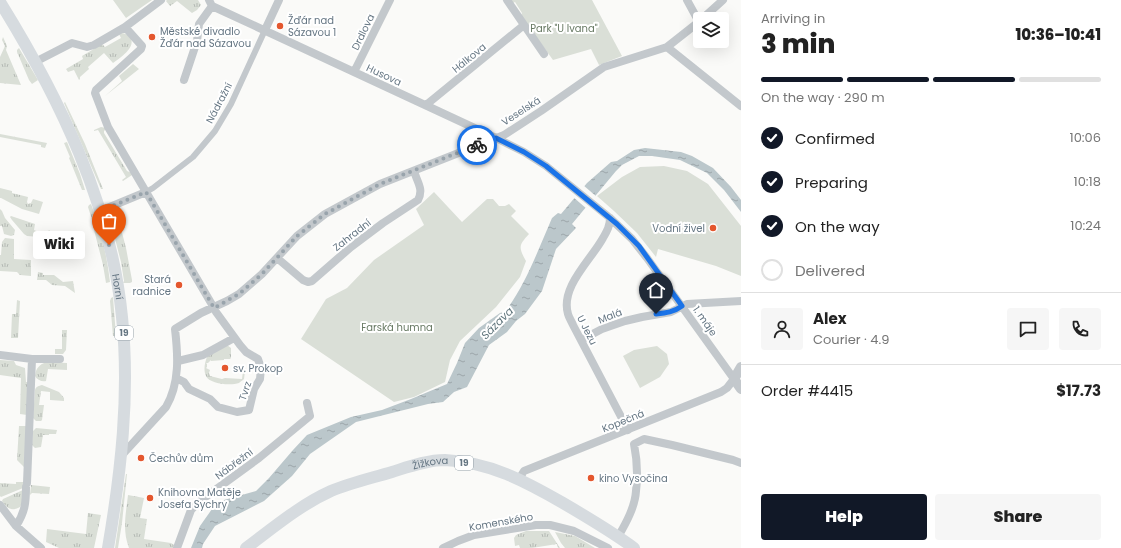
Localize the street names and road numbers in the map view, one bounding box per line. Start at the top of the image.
street label: Drdlova [348,11,378,53]
street label: Hálkova [449,40,489,76]
street label: Husova [364,60,404,90]
street label: Nádražní [202,79,236,126]
street label: Veselská [498,93,544,129]
street label: Zahradní [330,215,375,255]
street label: Horní [108,272,127,301]
street label: 1. máje [689,303,721,339]
street label: Malá [596,305,624,327]
street label: U Jezu [573,312,601,348]
road number: 19 [115,326,133,340]
street label: Tvrz [235,379,255,403]
street label: Kopečná [600,406,646,436]
street label: Nábřežní [212,444,256,483]
street label: Žižkova [410,452,448,473]
road number: 19 [455,456,473,470]
street label: Komenského [468,509,534,535]

